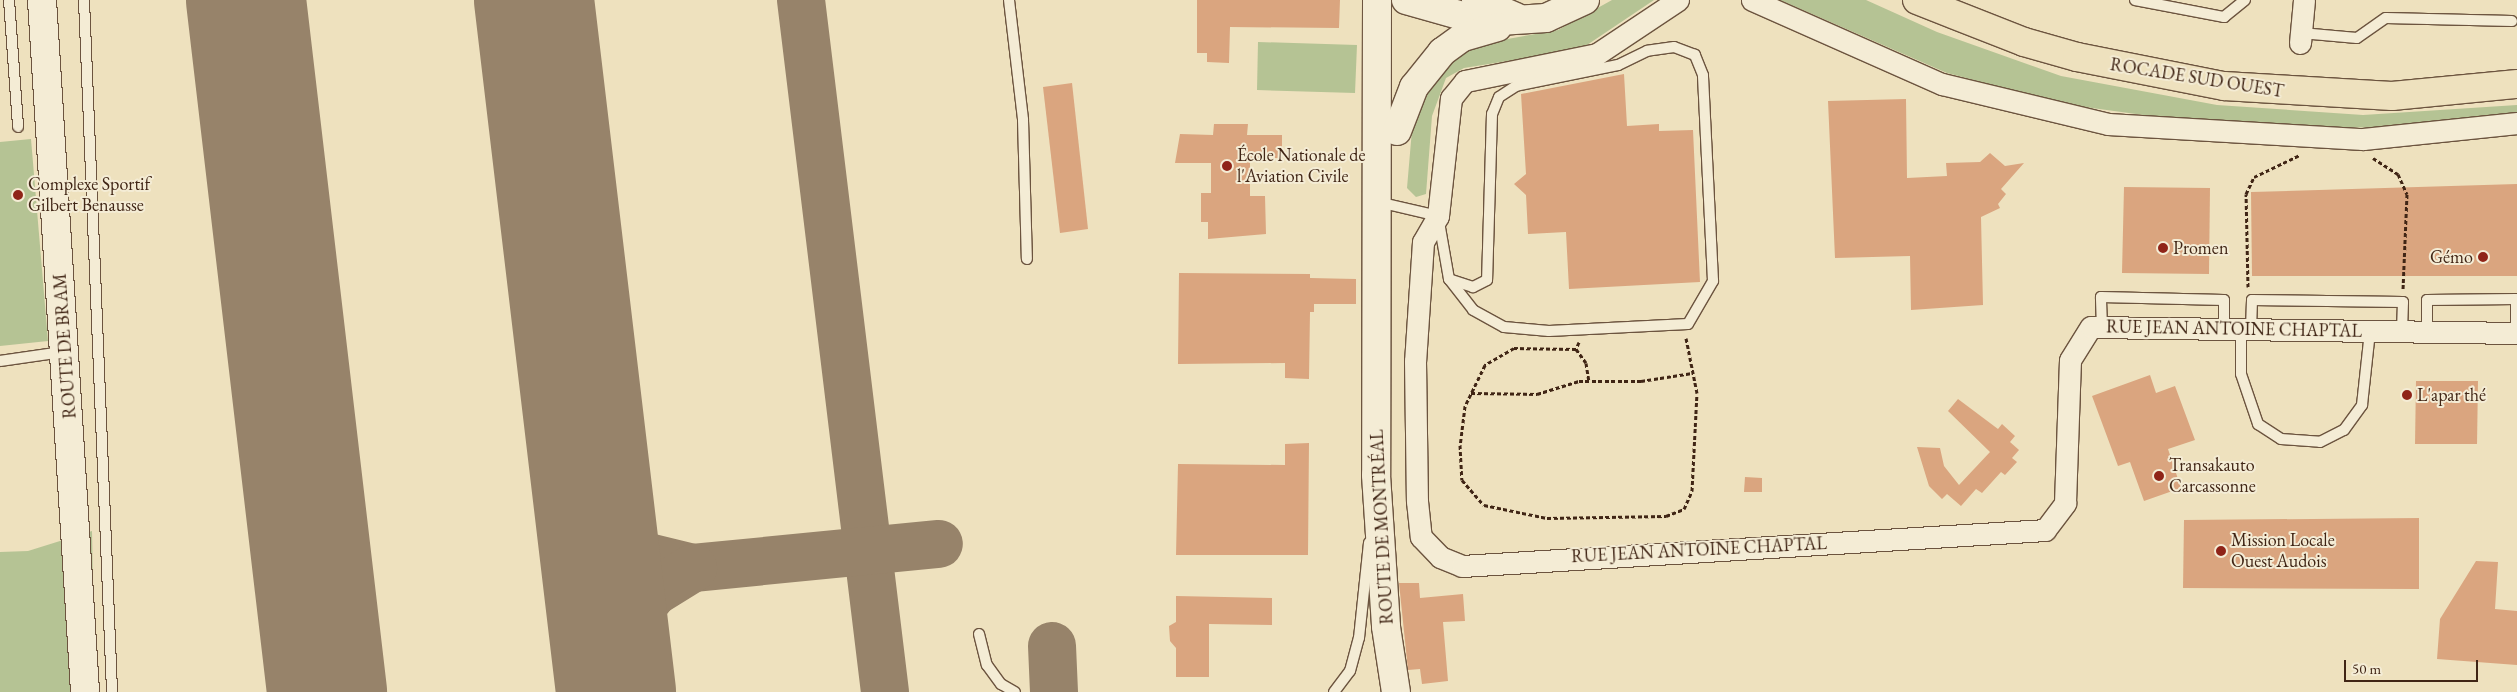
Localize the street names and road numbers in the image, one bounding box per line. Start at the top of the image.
street label: ROCADE SUD OUEST [2109,54,2285,102]
street label: ROUTE DE BRAM [49,273,81,419]
street label: RUE JEAN ANTOINE CHAPTAL [2106,316,2362,342]
street label: ROUTE DE MONTRÉAL [1366,429,1398,625]
street label: RUE JEAN ANTOINE CHAPTAL [1571,533,1827,567]

